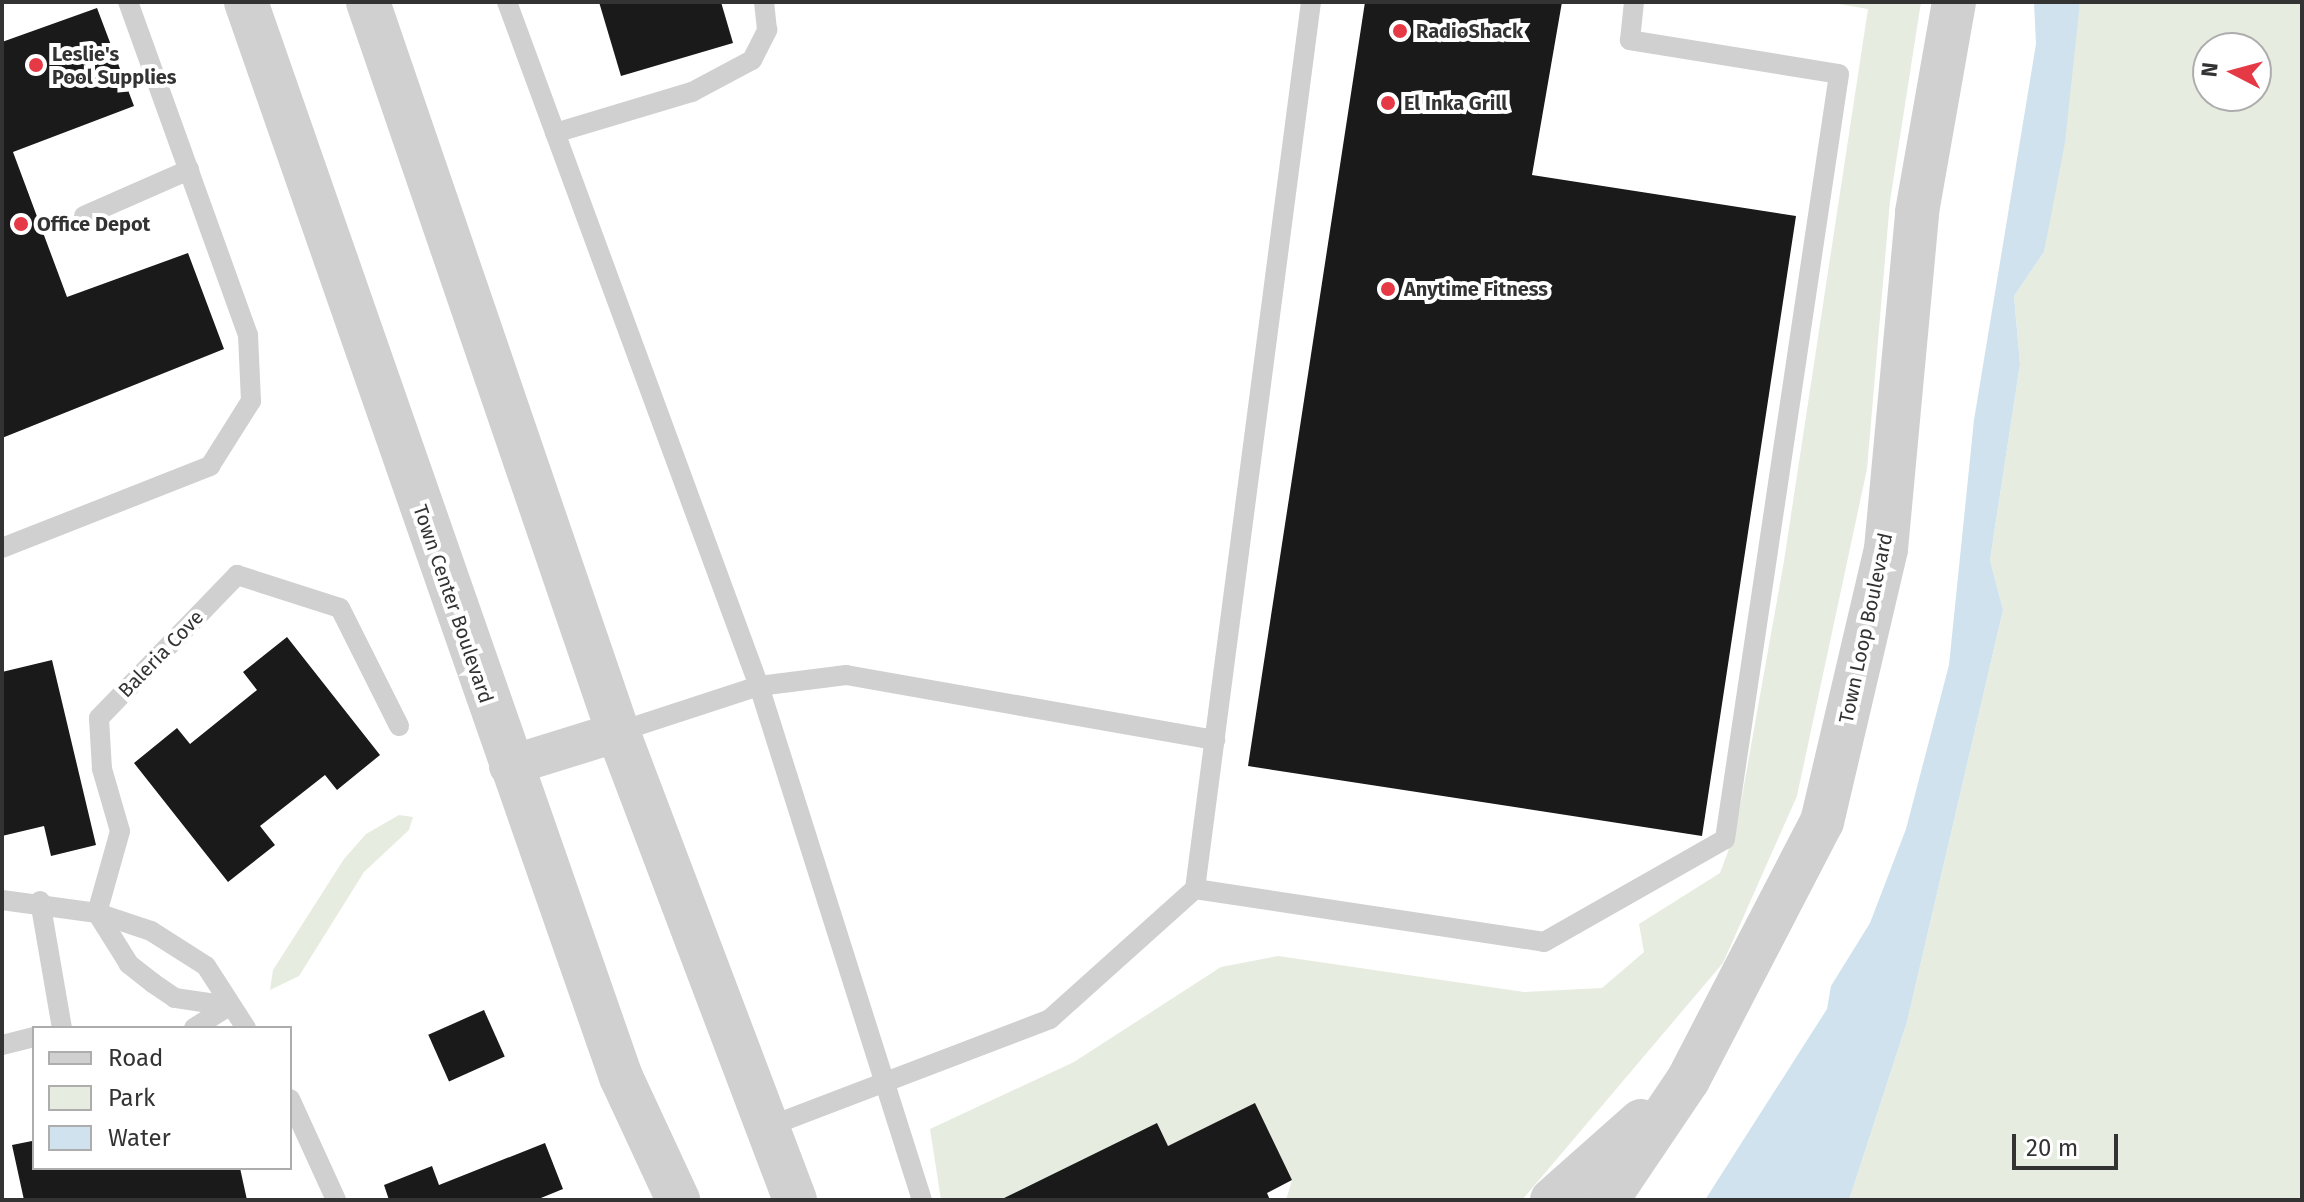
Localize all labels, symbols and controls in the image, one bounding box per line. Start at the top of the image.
place label: RadioShack [1416,19,1523,43]
marker: RadioShack [1391,22,1409,40]
north arrow [2192,32,2272,112]
place label: Leslie's Pool Supplies [52,42,176,89]
marker: Leslie's Pool Supplies [27,56,45,74]
text: N [2195,61,2224,78]
place label: El Inka Grill [1404,91,1507,115]
marker: El Inka Grill [1379,94,1397,112]
place label: Office Depot [37,212,150,236]
marker: Office Depot [12,215,30,233]
place label: Anytime Fitness [1404,277,1548,301]
marker: Anytime Fitness [1379,280,1397,298]
street label: Town Center Boulevard [408,502,498,706]
street label: Town Loop Boulevard [1834,531,1898,725]
street label: Baleria Cove [113,605,209,703]
legend [32,1026,292,1170]
text: Road [108,1044,163,1072]
text: Park [108,1084,155,1112]
scale bar [2016,1118,2122,1168]
text: Water [108,1124,171,1152]
text: 20 m [2026,1134,2078,1162]

